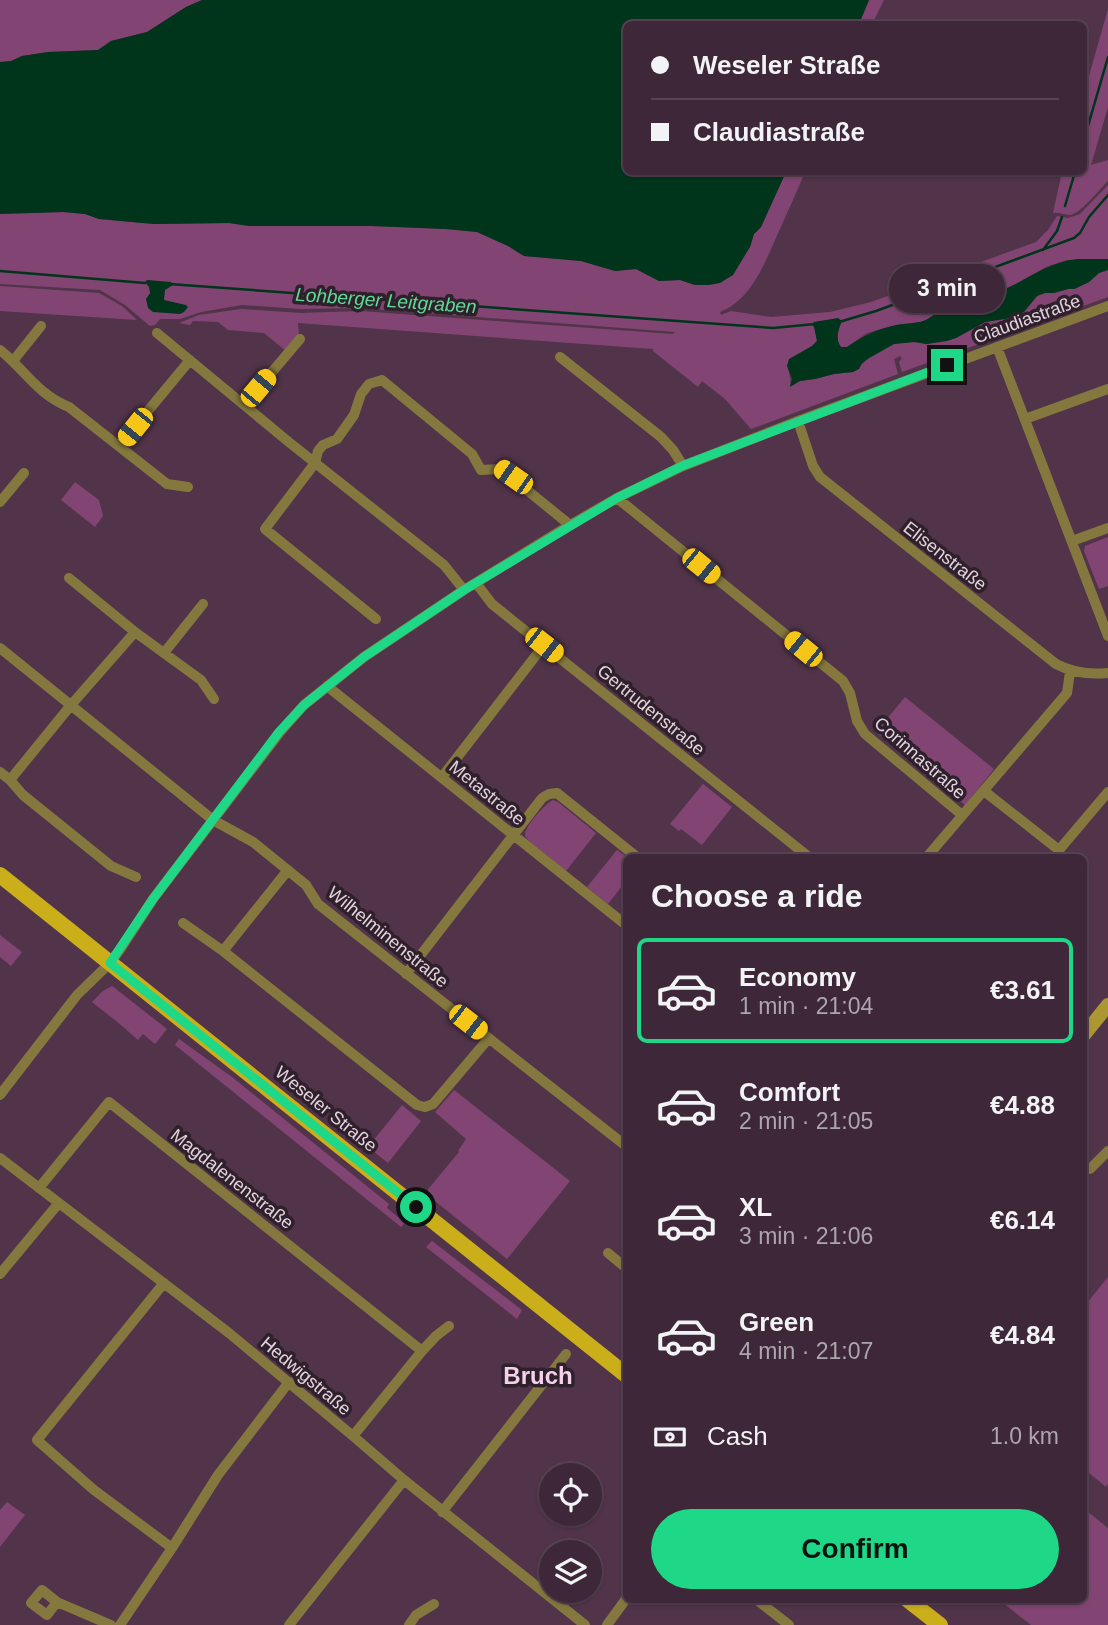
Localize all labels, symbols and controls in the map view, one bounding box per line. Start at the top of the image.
text: Weseler Straße [693,50,880,80]
text: Claudiastraße [693,117,865,147]
callout: 3 min [889,264,1005,312]
text: 3 min [917,275,977,301]
water label: Lohberger Leitgraben [295,284,477,317]
street label: Claudiastraße [971,290,1083,348]
route end [931,349,963,381]
car [237,365,280,411]
car [114,404,157,450]
car [490,456,537,498]
street label: Elisenstraße [899,517,991,595]
car [679,545,724,587]
car [521,624,568,666]
car [781,628,826,670]
street label: Gertrudenstraße [593,661,709,759]
street label: Corinnastraße [870,713,970,803]
street label: Metastraße [445,757,529,829]
text: Choose a ride [651,878,863,914]
street label: Wilhelminenstraße [324,882,452,992]
icon: car [655,959,718,1022]
text: Economy [739,962,856,992]
text: €3.61 [990,975,1055,1005]
text: 1 min · 21:04 [739,993,873,1019]
car [445,1001,492,1043]
street label: Weseler Straße [271,1062,381,1156]
icon: car [655,1074,718,1137]
text: Comfort [739,1077,840,1107]
text: €4.88 [990,1090,1055,1120]
text: 2 min · 21:05 [739,1108,873,1134]
street label: Magdalenenstraße [167,1125,297,1233]
icon: car [655,1189,718,1252]
route start [400,1191,432,1223]
text: XL [739,1192,772,1222]
text: €6.14 [990,1205,1055,1235]
text: 3 min · 21:06 [739,1223,873,1249]
icon: car [655,1304,718,1367]
text: Green [739,1307,814,1337]
text: €4.84 [990,1320,1055,1350]
street label: Hedwigstraße [257,1333,355,1419]
text: 4 min · 21:07 [739,1338,873,1364]
district label: Bruch [503,1362,573,1389]
icon: cash [651,1418,689,1456]
text: Cash [707,1421,768,1451]
text: 1.0 km [990,1423,1059,1449]
map controls [539,1463,602,1603]
button: locate [539,1463,602,1526]
button: Confirm [651,1509,1059,1589]
button: layers [539,1540,602,1603]

